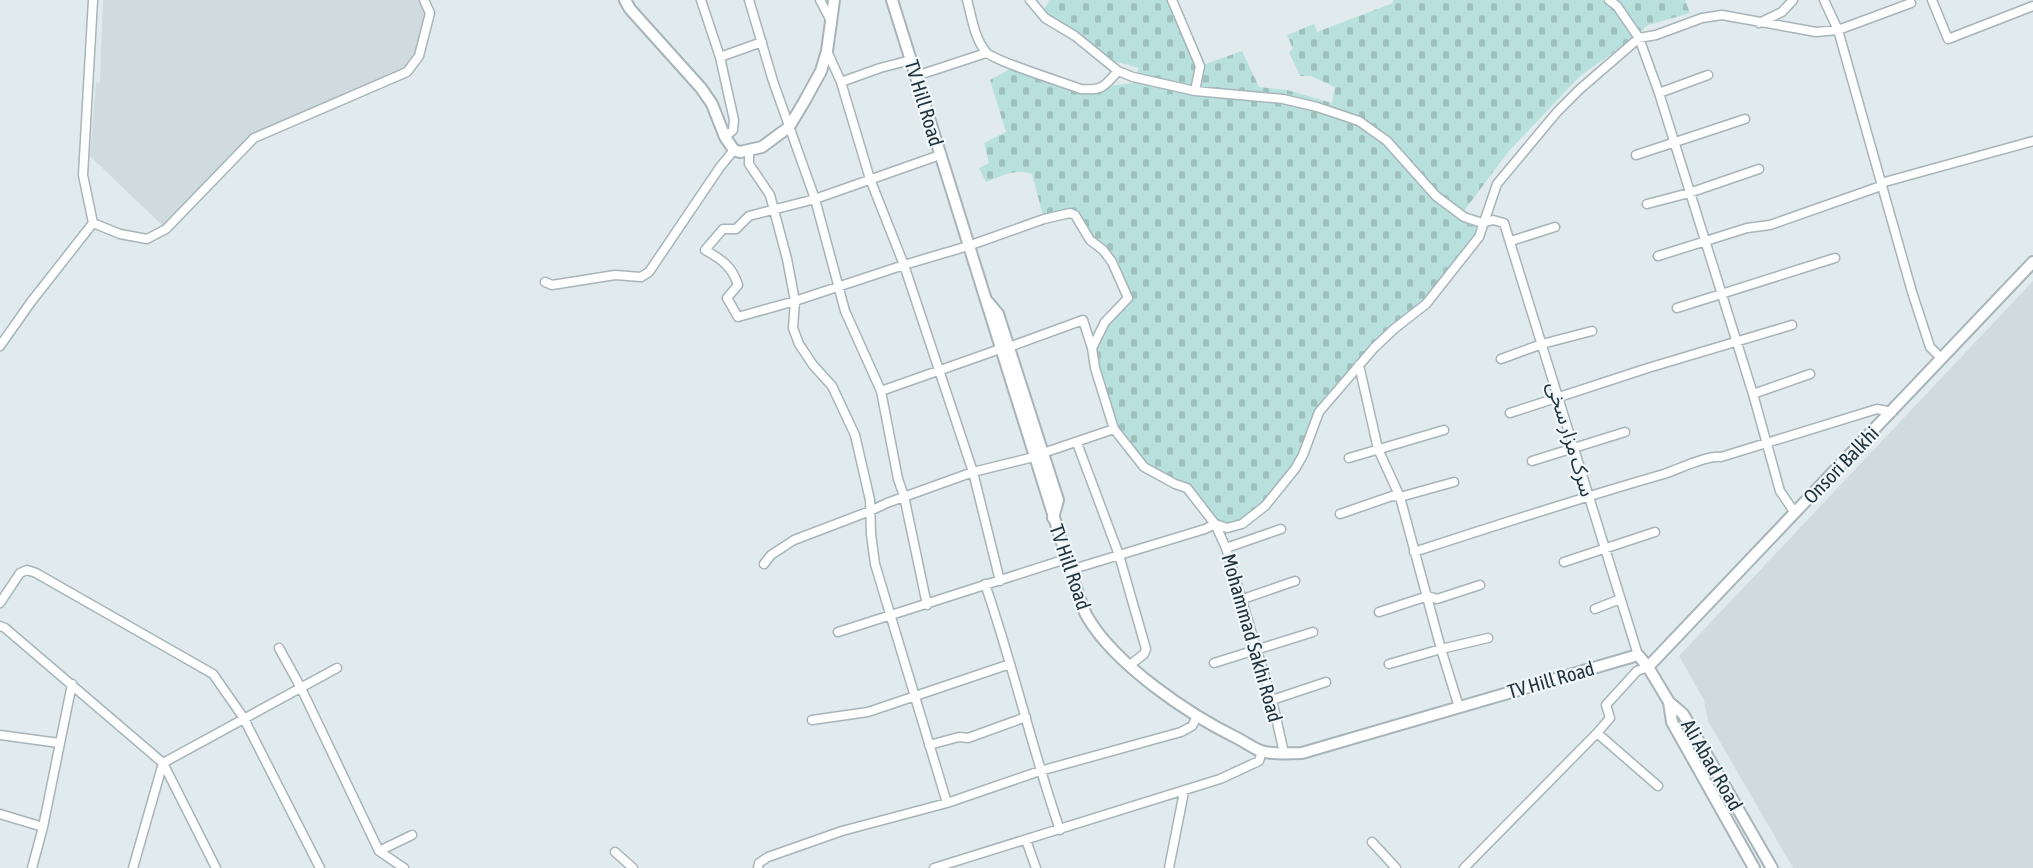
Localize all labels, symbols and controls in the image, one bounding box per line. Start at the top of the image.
street label: TV Hill Road [900,57,948,149]
street label: سرک مزار سخی [1542,379,1600,499]
street label: Onsori Balkhi [1798,421,1883,508]
street label: TV Hill Road [1045,521,1096,613]
street label: Mohammad Sakhi Road [1217,551,1287,725]
street label: TV Hill Road [1505,656,1597,703]
street label: Ali Abad Road [1677,715,1748,814]

